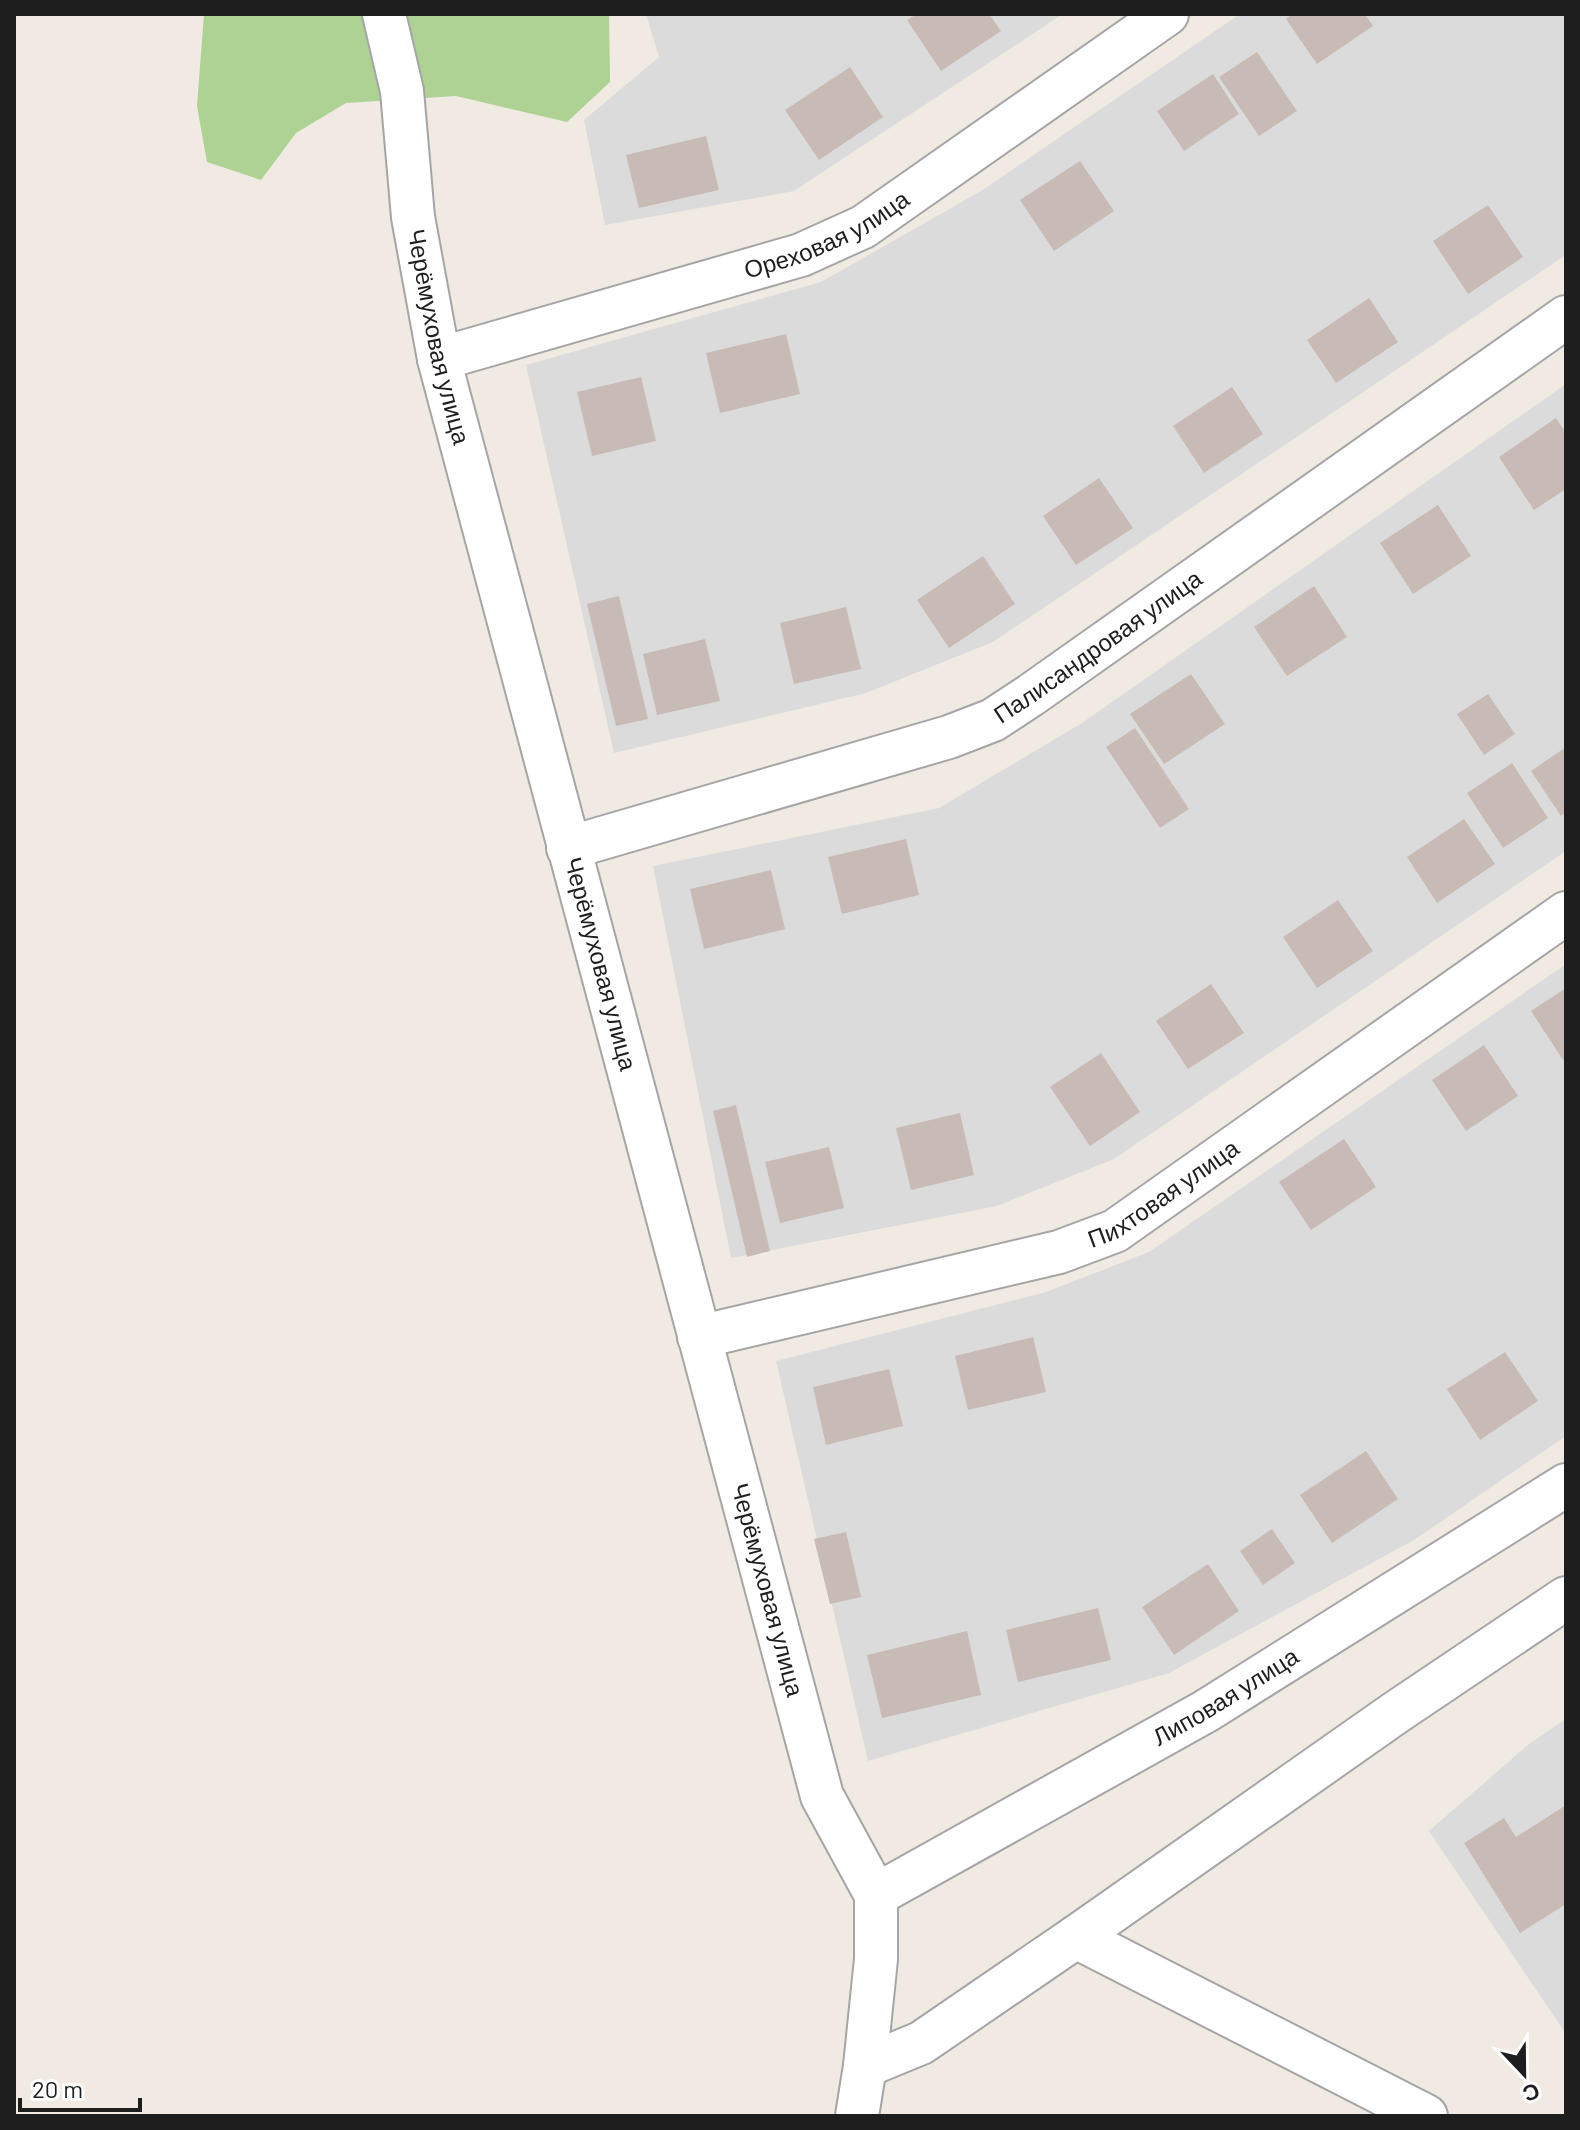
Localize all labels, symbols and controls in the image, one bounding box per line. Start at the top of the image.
street label: Ореховая улица [740,183,915,284]
street label: Черёмуховая улица [402,227,477,448]
street label: Палисандровая улица [988,563,1207,728]
street label: Черёмуховая улица [559,854,644,1074]
street label: Пихтовая улица [1083,1132,1244,1253]
street label: Черёмуховая улица [726,1480,811,1700]
street label: Липовая улица [1147,1640,1304,1751]
north arrow [1484,2034,1564,2114]
scale bar [20,2062,140,2112]
text: 20 m [32,2074,83,2103]
text: С [1520,2078,1544,2109]

